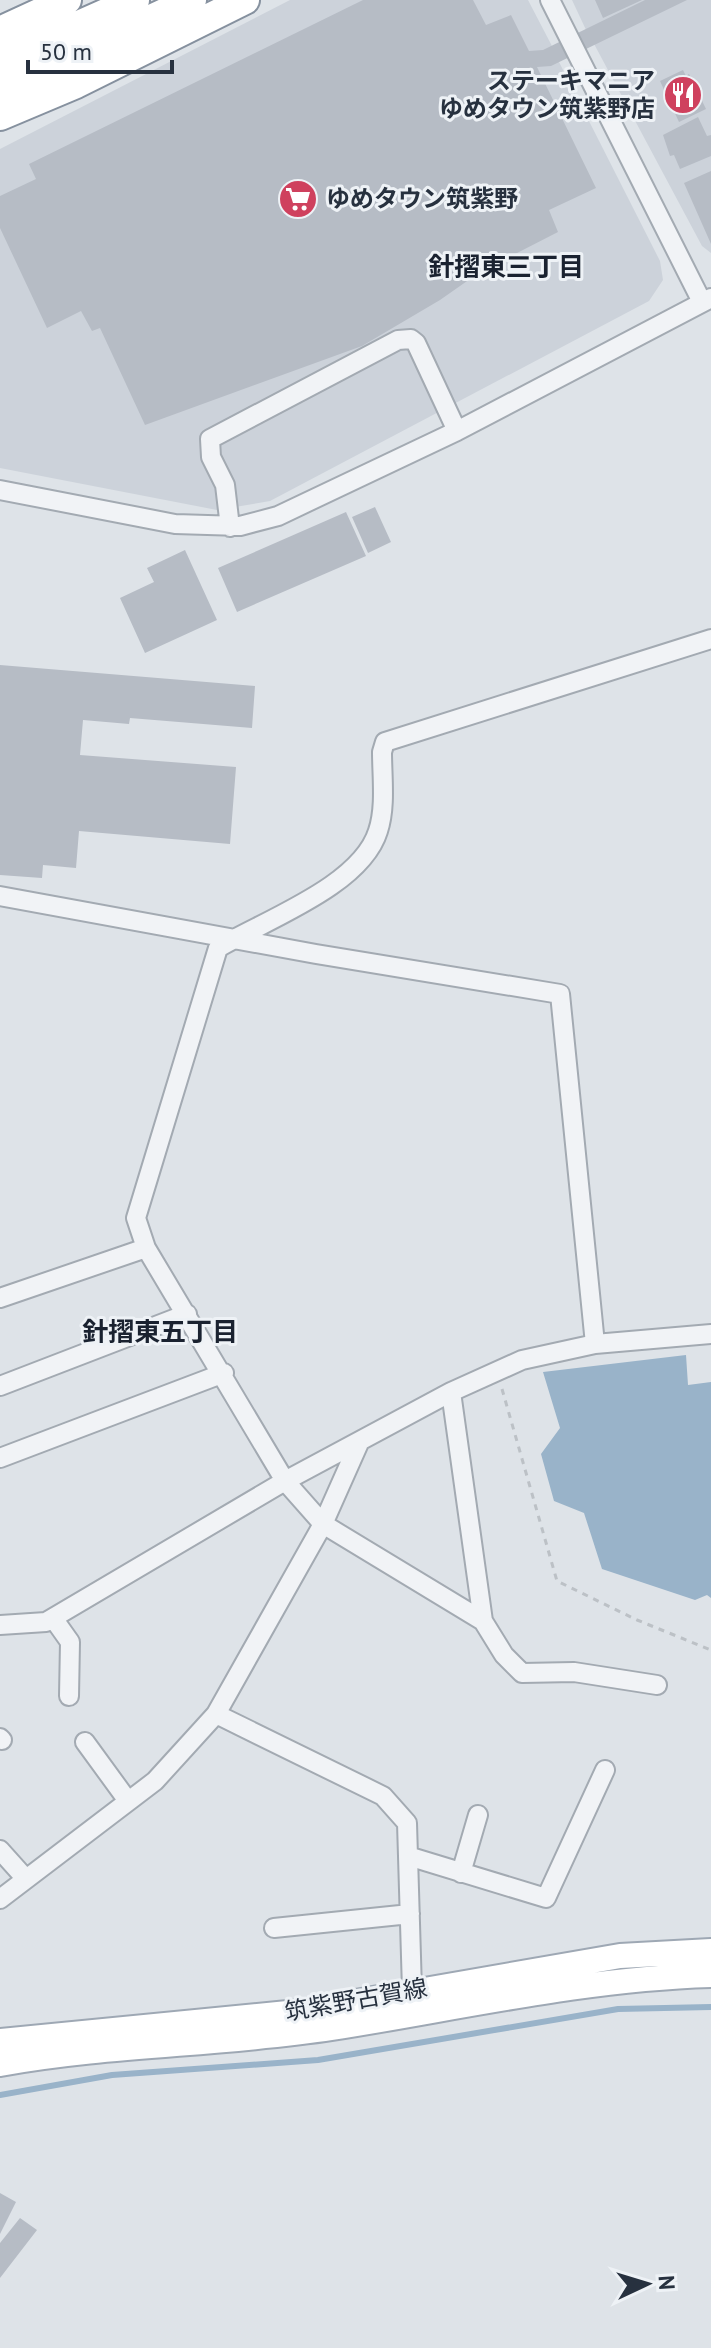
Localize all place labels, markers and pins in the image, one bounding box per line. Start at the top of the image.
place label: ステーキマニア ゆめタウン筑紫野店 [439,65,655,124]
restaurant icon: ステーキマニア ゆめタウン筑紫野店 [662,74,704,116]
supermarket icon: ゆめタウン筑紫野 [277,178,319,220]
place label: ゆめタウン筑紫野 [326,183,518,214]

